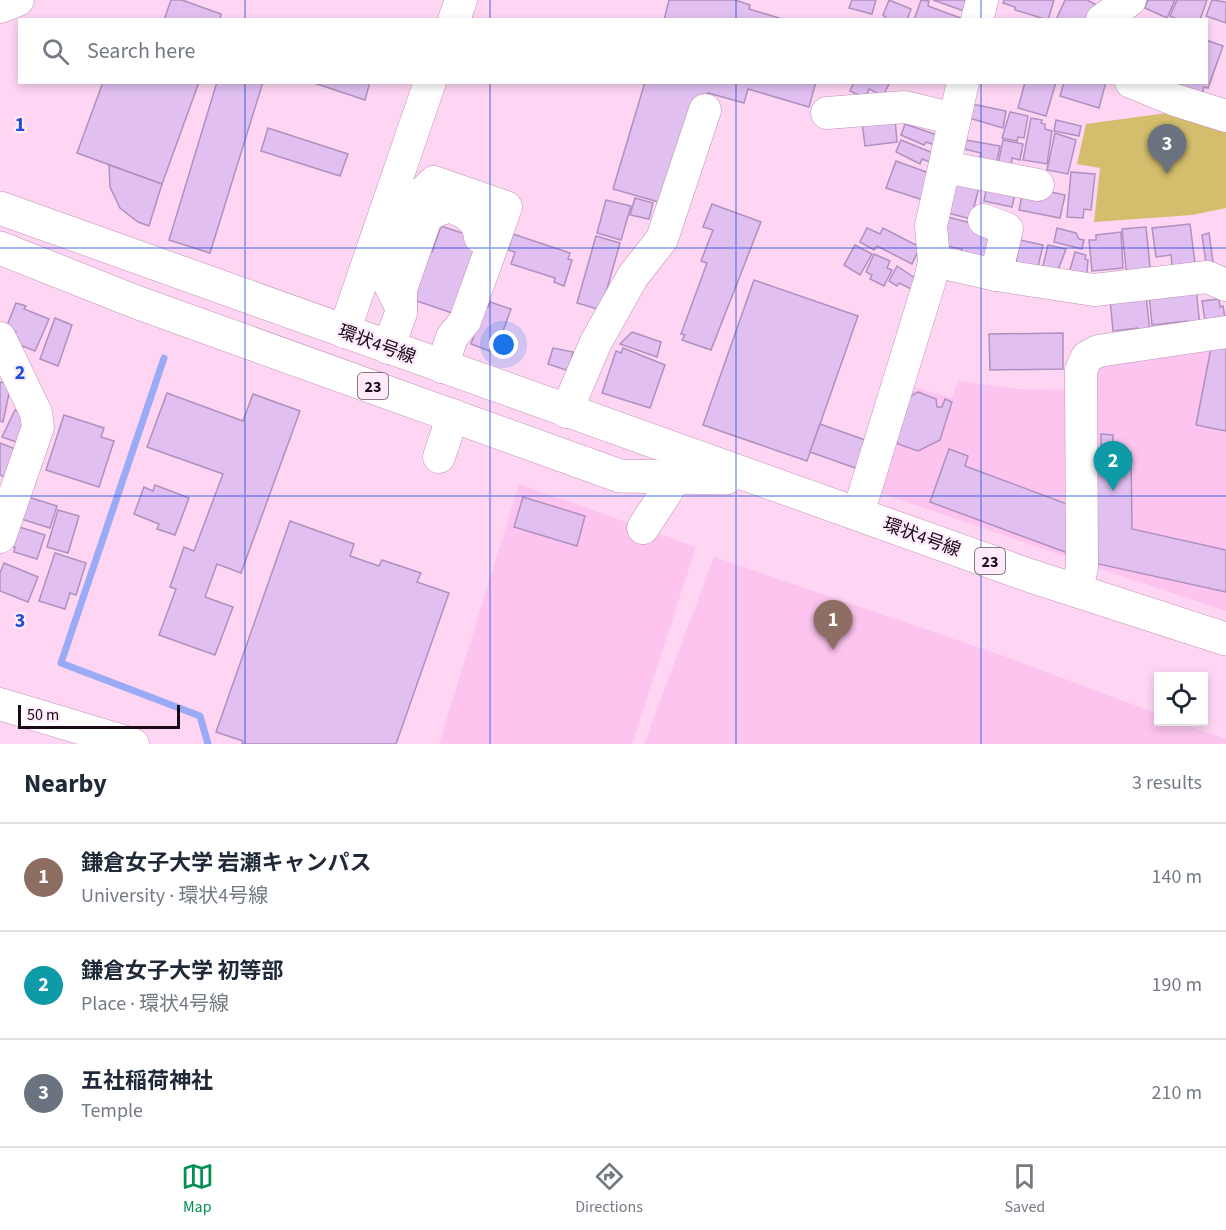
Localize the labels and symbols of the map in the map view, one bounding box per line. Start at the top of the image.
text: 1 [15,111,25,139]
pin: 3 [1148,124,1186,174]
street label: 環状4号線 [335,319,419,370]
your location [489,330,518,359]
text: 2 [15,359,25,387]
road number: 23 [358,373,388,399]
pin: 2 [1094,442,1132,491]
street label: 環状4号線 [880,512,964,563]
road number: 23 [975,548,1005,574]
pin: 1 [814,600,852,650]
text: 3 [15,607,25,635]
scale bar [18,702,180,730]

